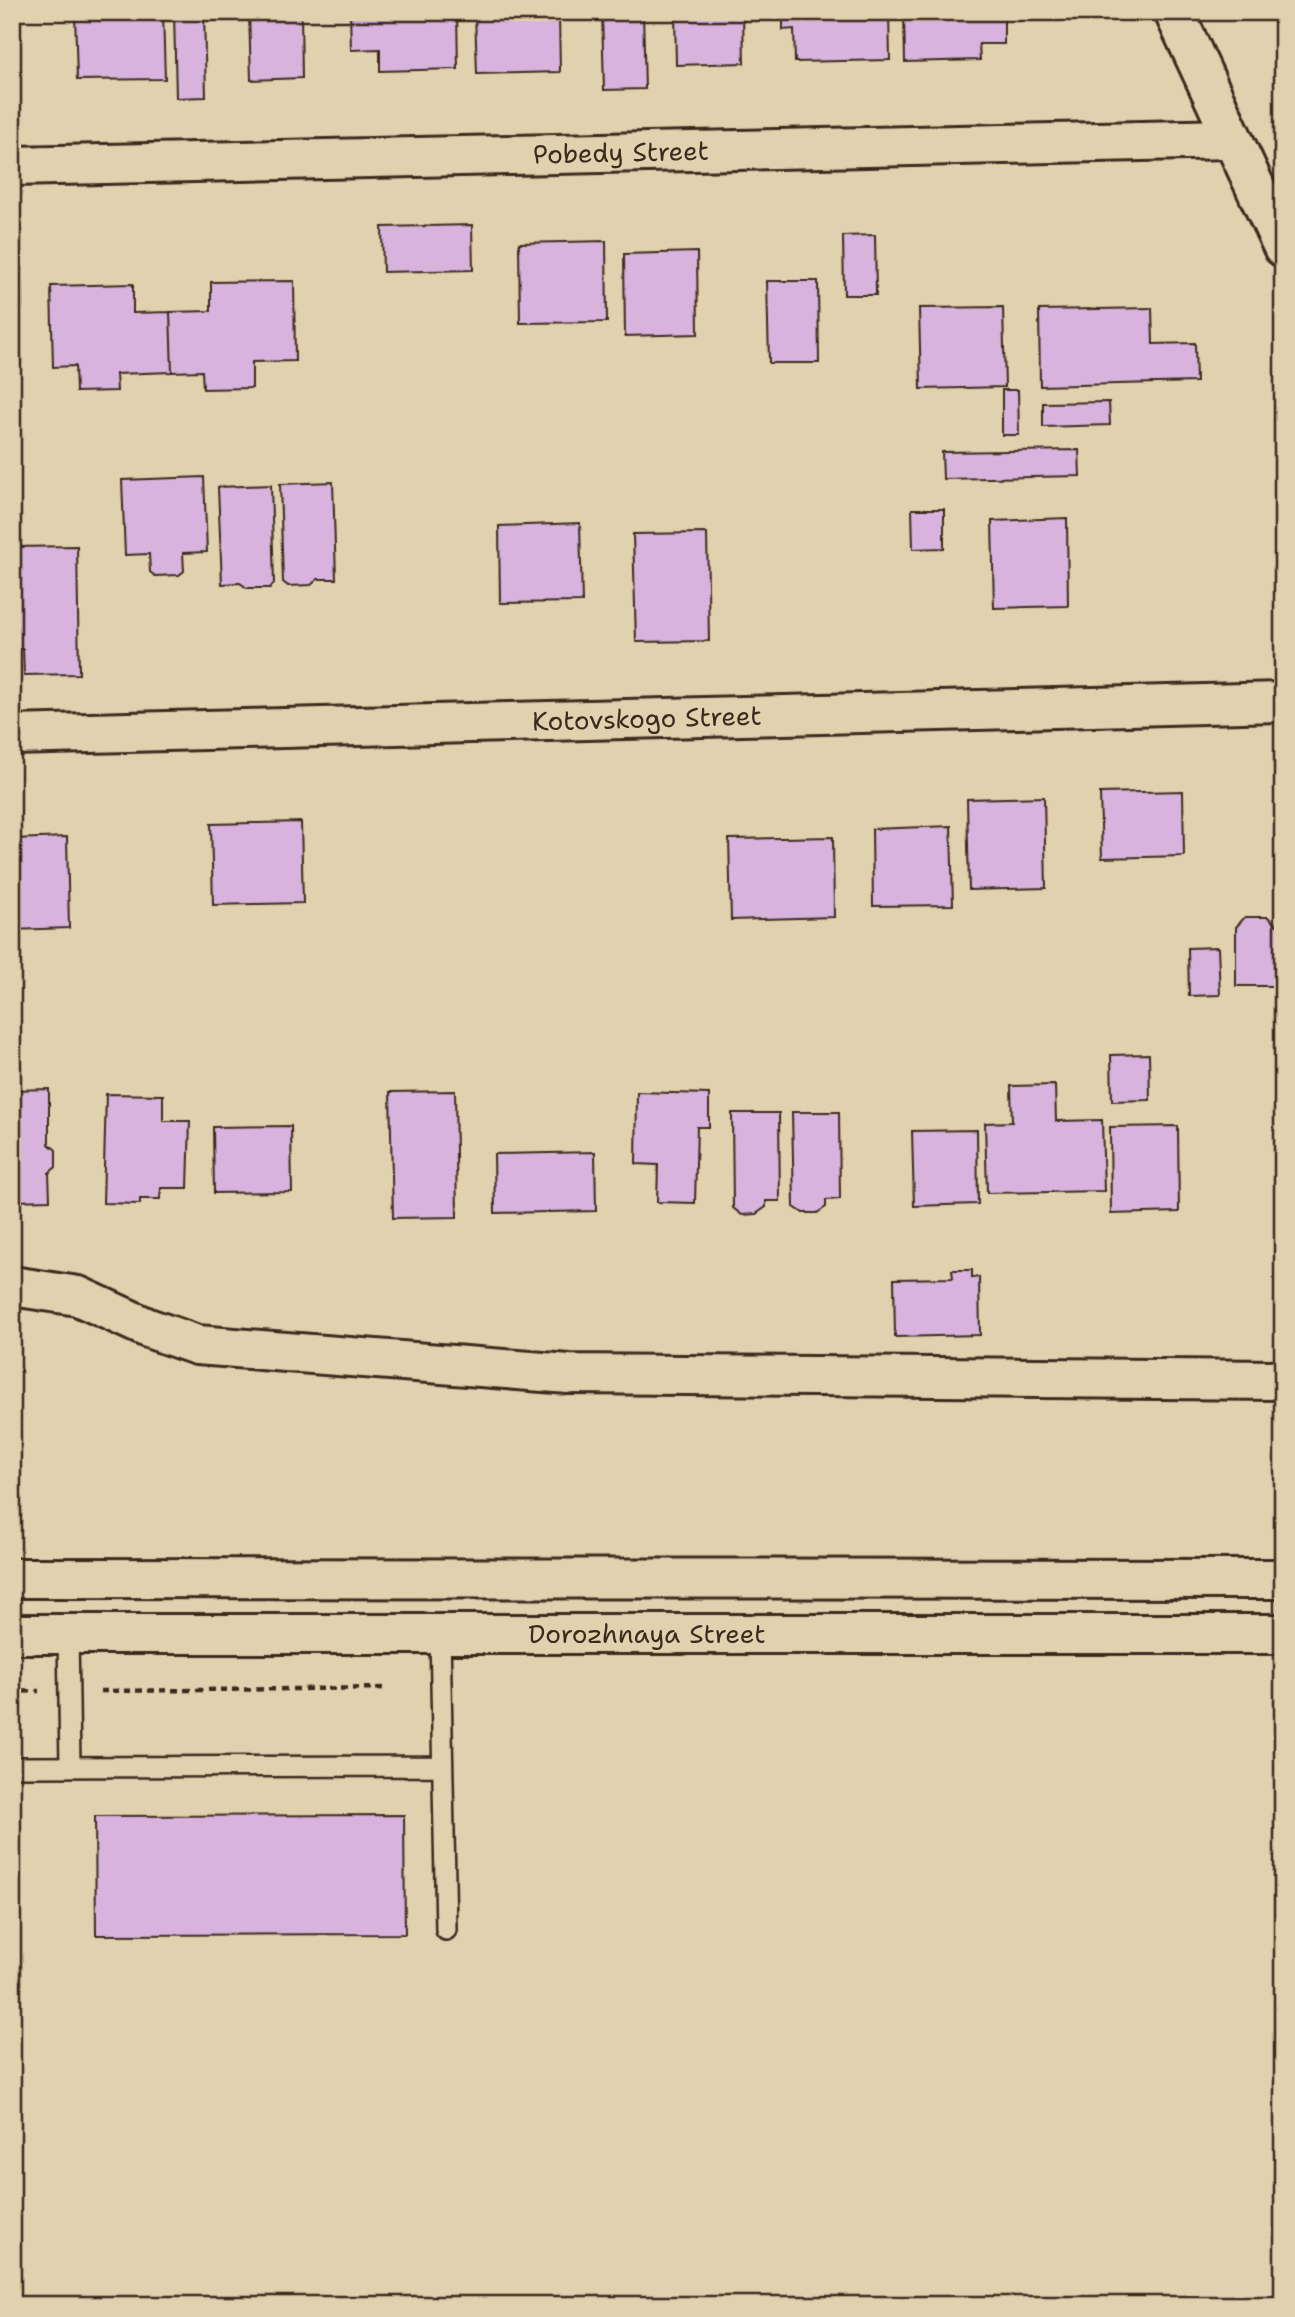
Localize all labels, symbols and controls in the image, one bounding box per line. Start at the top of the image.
street label: Pobedy Street [532,133,709,171]
street label: Kotovskogo Street [532,698,762,738]
street label: Dorozhnaya Street [528,1616,766,1651]

